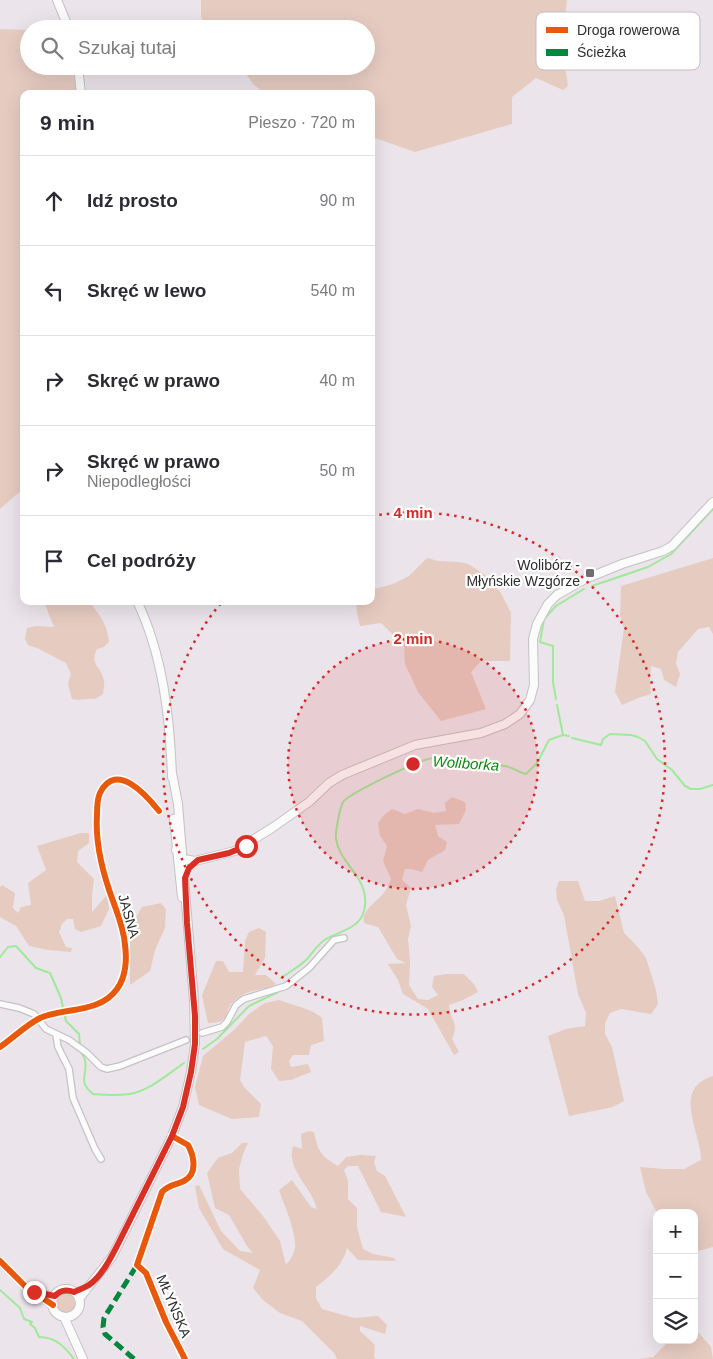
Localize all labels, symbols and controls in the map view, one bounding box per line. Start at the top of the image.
legend [536,12,700,70]
search box [20,20,375,75]
text: Droga rowerowa [577,22,680,38]
icon: search [38,34,66,62]
text: Szukaj tutaj [78,37,176,58]
text: Ścieżka [577,43,626,60]
text: 9 min [40,111,95,134]
text: Pieszo · 720 m [248,114,355,131]
icon: ahead [40,187,68,215]
text: Idź prosto [87,190,178,211]
text: 90 m [319,192,355,209]
icon: left [40,277,68,305]
text: Skręć w lewo [87,280,206,301]
text: 540 m [311,282,355,299]
icon: right [40,367,68,395]
text: Skręć w prawo [87,370,220,391]
text: 40 m [319,372,355,389]
text: Skręć w prawo [87,451,220,472]
icon: right [40,457,68,485]
text: 50 m [319,462,355,479]
text: Niepodległości [87,473,191,490]
text: 4 min [393,504,433,521]
icon: arrive [40,547,68,575]
text: Cel podróży [87,550,196,571]
place label: Wolibórz - Młyńskie Wzgórze [466,557,580,589]
marker: Wolibórz - Młyńskie Wzgórze [584,567,596,579]
text: 2 min [393,630,433,647]
water label: Woliborka [432,752,500,774]
centre of rings [404,755,422,773]
route start [235,835,258,858]
street label: JASNA [115,892,143,941]
map controls [653,1209,698,1344]
button: + [653,1209,698,1254]
button: − [653,1254,698,1299]
street label: MŁYŃSKA [154,1272,195,1341]
route end [23,1281,46,1304]
button: layers [653,1299,698,1344]

